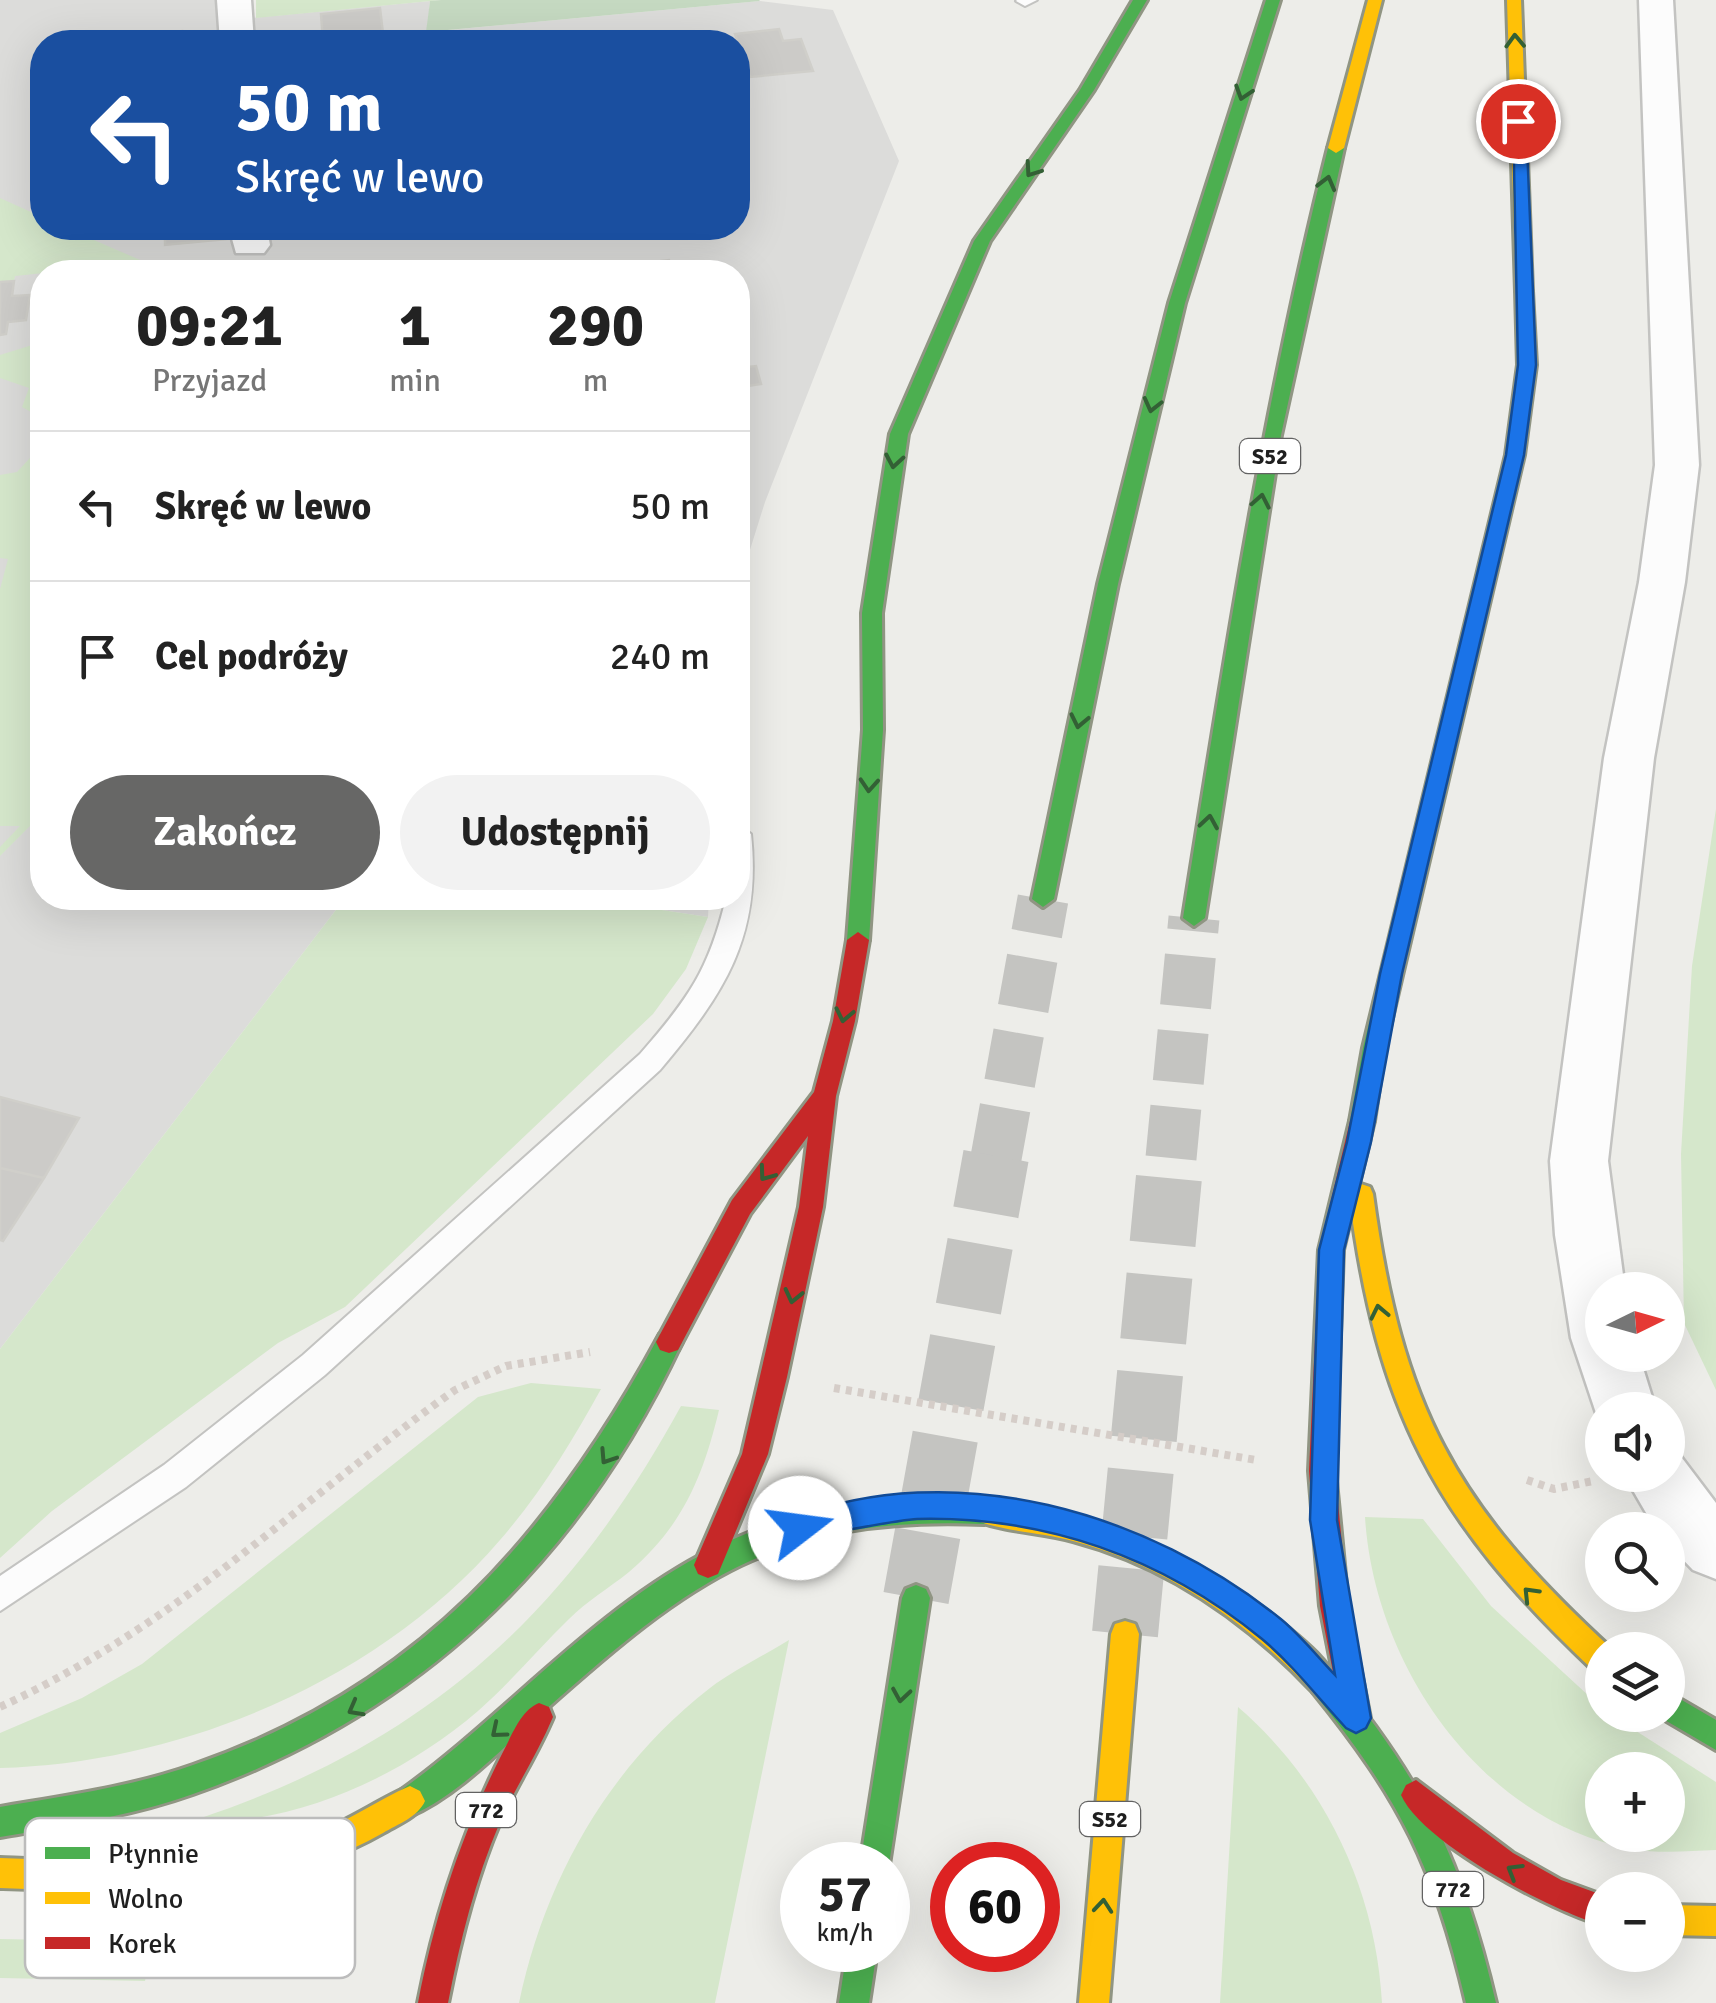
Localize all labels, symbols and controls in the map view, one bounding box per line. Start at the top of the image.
one-way arrow [1505,32,1526,48]
text: 50 m [235,64,383,150]
icon: left [70,70,200,200]
pin [1476,79,1561,164]
one-way arrow [1235,84,1255,101]
icon: arrive [1491,94,1546,149]
text: Skręć w lewo [235,150,484,205]
one-way arrow [1026,158,1044,177]
one-way arrow [1315,175,1336,192]
text: 09:21 [136,289,283,363]
text: 1 [399,289,431,363]
text: 290 [547,289,644,363]
text: Przyjazd [152,361,267,400]
text: min [389,361,441,400]
text: m [583,361,608,400]
one-way arrow [1143,396,1164,413]
road number: S52 [1240,439,1300,473]
one-way arrow [884,453,905,469]
icon: left [70,479,125,534]
text: Skręć w lewo [155,483,371,530]
text: 50 m [630,483,710,530]
one-way arrow [1250,493,1271,510]
icon: arrive [70,629,125,684]
text: Cel podróży [155,633,348,680]
text: 240 m [610,633,710,680]
one-way arrow [1070,713,1091,730]
button: Zakończ [70,775,380,890]
button: Udostępnij [400,775,710,890]
one-way arrow [859,777,880,793]
one-way arrow [1198,814,1219,830]
one-way arrow [835,1006,856,1023]
one-way arrow [760,1163,777,1181]
north arrow [1585,1272,1685,1372]
map controls [1585,1272,1685,1972]
one-way arrow [784,1287,805,1304]
one-way arrow [1369,1304,1390,1321]
button: sound [1585,1392,1685,1492]
one-way arrow [600,1446,619,1464]
position arrow [748,1476,852,1580]
button: search [1585,1512,1685,1612]
one-way arrow [1524,1587,1542,1605]
button: layers [1585,1632,1685,1732]
one-way arrow [892,1686,913,1703]
one-way arrow [348,1696,366,1716]
one-way arrow [492,1720,510,1738]
button: + [1585,1752,1685,1852]
road number: 772 [456,1793,516,1827]
road number: S52 [1080,1802,1140,1836]
legend [25,1818,355,1978]
text: Płynnie [108,1837,199,1871]
speed limit sign: 60 [930,1842,1060,1972]
text: 57 [818,1864,872,1926]
one-way arrow [1507,1864,1525,1883]
road number: 772 [1423,1872,1483,1906]
button: − [1585,1872,1685,1972]
text: Wolno [108,1882,183,1916]
one-way arrow [1091,1897,1113,1913]
text: km/h [817,1917,873,1948]
text: Korek [108,1927,177,1961]

